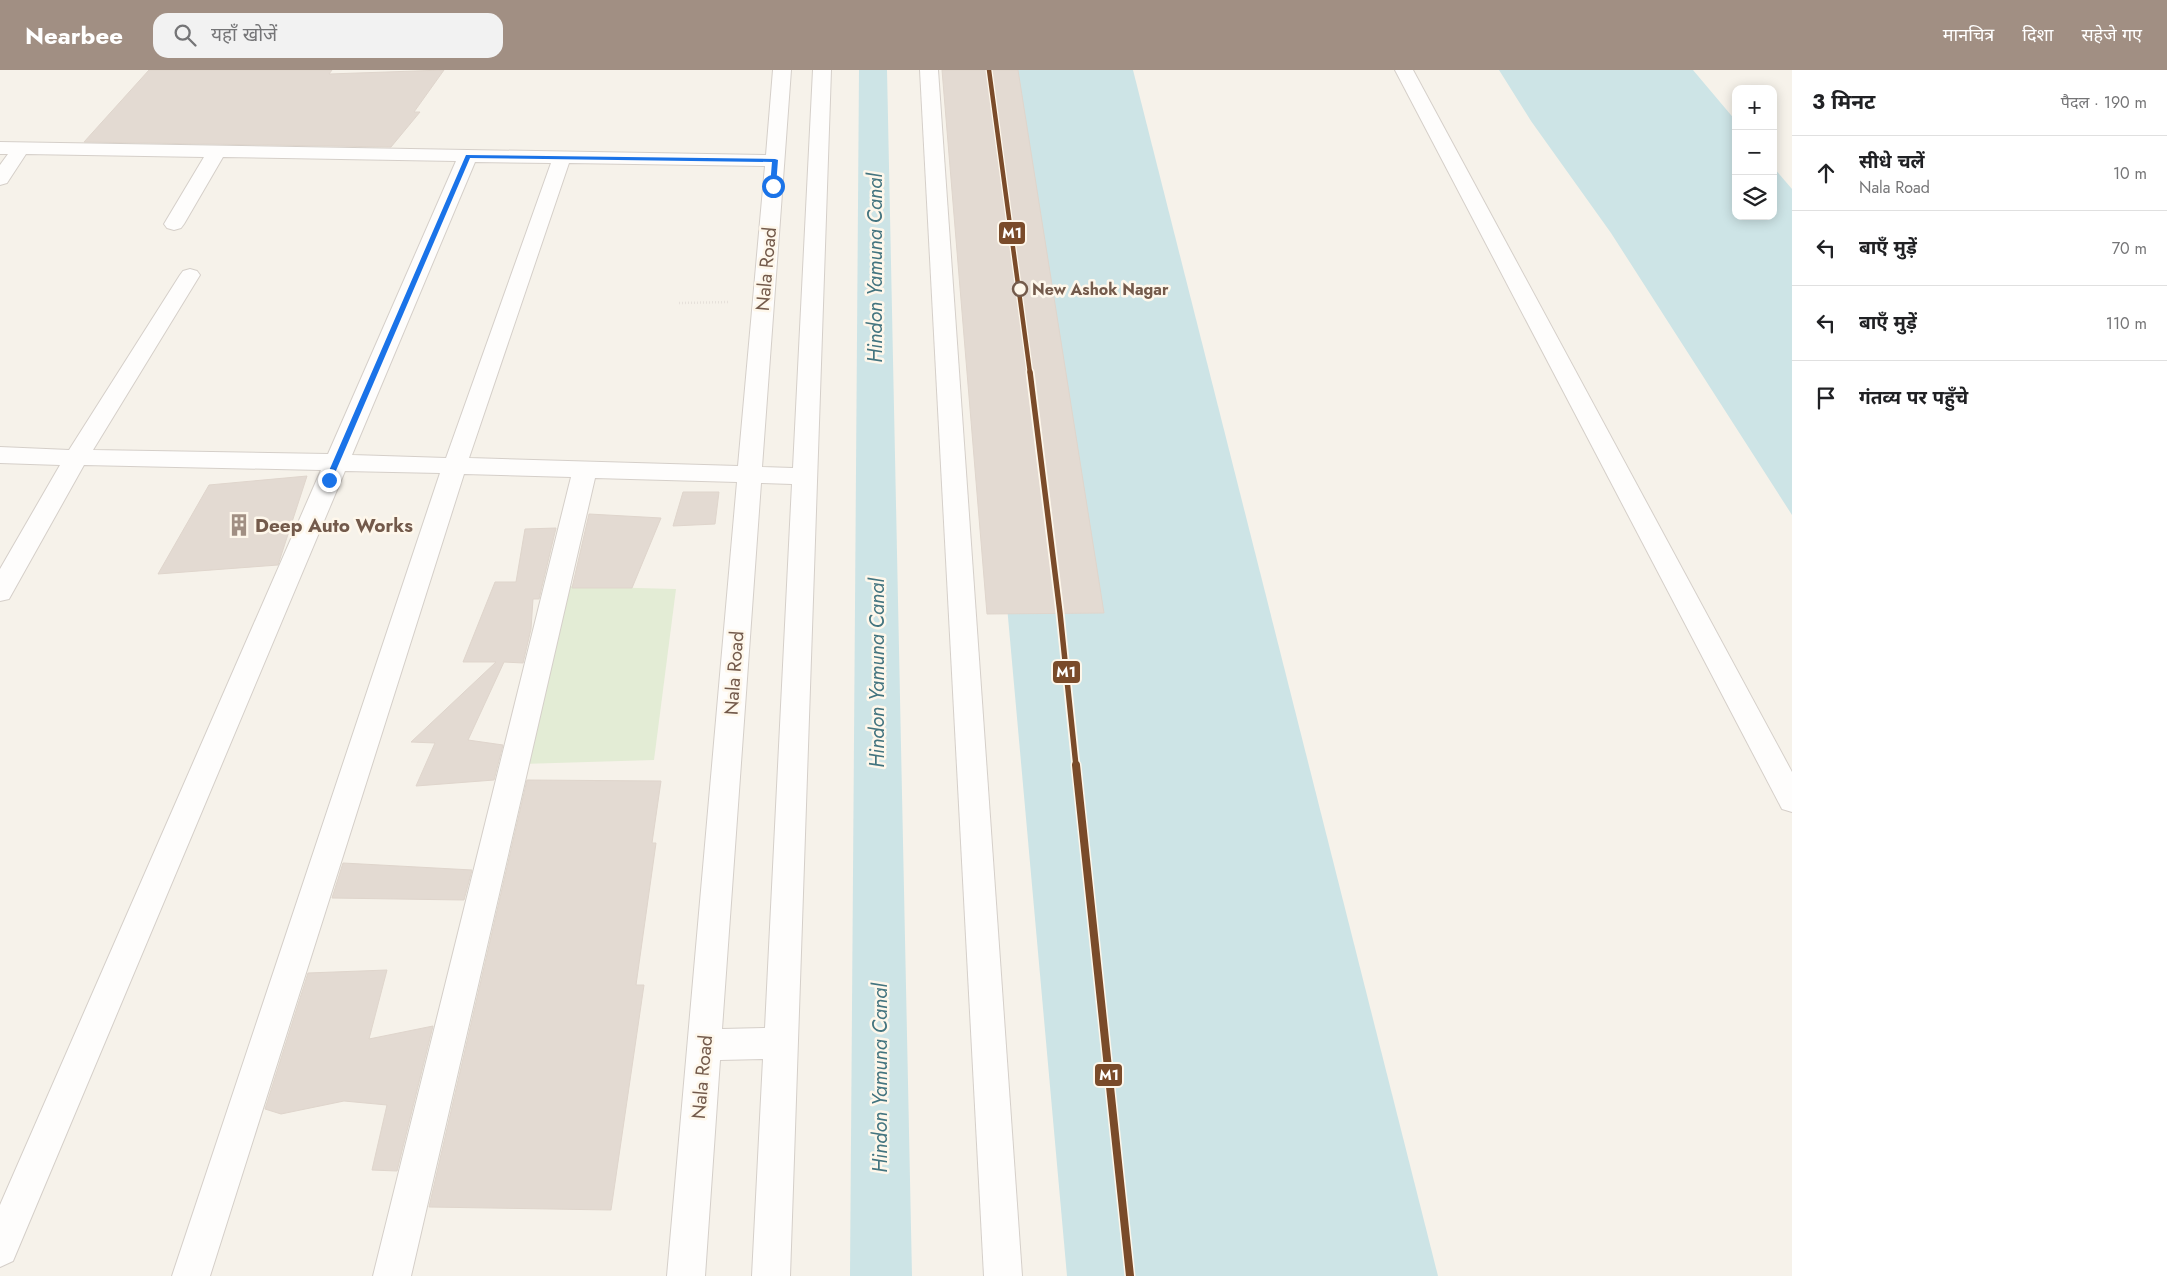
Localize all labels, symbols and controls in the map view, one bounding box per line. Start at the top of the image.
search box [153,13,503,58]
text: Nearbee [25,18,123,53]
icon: search [171,21,199,49]
text: यहाँ खोजें [211,21,277,48]
text: मानचित्र [1943,22,1994,48]
text: दिशा [2022,22,2053,48]
text: सहेजे गए [2081,22,2142,48]
map controls [1732,85,1777,220]
button: + [1732,85,1777,130]
text: 3 मिनट [1812,87,1875,117]
text: पैदल · 190 m [2061,91,2147,114]
button: − [1732,130,1777,175]
text: सीधे चलें [1859,148,1925,175]
icon: ahead [1812,159,1840,187]
text: 10 m [2113,162,2147,185]
water label: Hindon Yamuna Canal [861,172,890,363]
route start [762,175,785,198]
button: layers [1732,175,1777,220]
text: Nala Road [1859,176,1930,199]
line badge: M1 [998,221,1026,245]
text: M1 [1002,223,1022,243]
street label: Nala Road [749,226,783,312]
icon: left [1812,234,1840,262]
text: बाएँ मुड़ें [1859,234,1917,261]
text: 70 m [2112,237,2147,260]
place label: New Ashok Nagar [1032,278,1169,301]
marker: New Ashok Nagar [1012,281,1028,297]
icon: left [1812,309,1840,337]
text: बाएँ मुड़ें [1859,309,1917,336]
text: 110 m [2106,312,2147,335]
icon: arrive [1812,384,1840,412]
text: गंतव्य पर पहुँचे [1859,384,1968,411]
route end [318,469,341,492]
building icon: Deep Auto Works [226,512,252,538]
place label: Deep Auto Works [255,512,413,539]
water label: Hindon Yamuna Canal [863,577,892,768]
street label: Nala Road [718,630,750,716]
line badge: M1 [1052,660,1081,684]
text: M1 [1056,662,1076,682]
water label: Hindon Yamuna Canal [866,982,895,1173]
street label: Nala Road [685,1034,719,1120]
line badge: M1 [1094,1063,1123,1087]
text: M1 [1099,1065,1119,1085]

